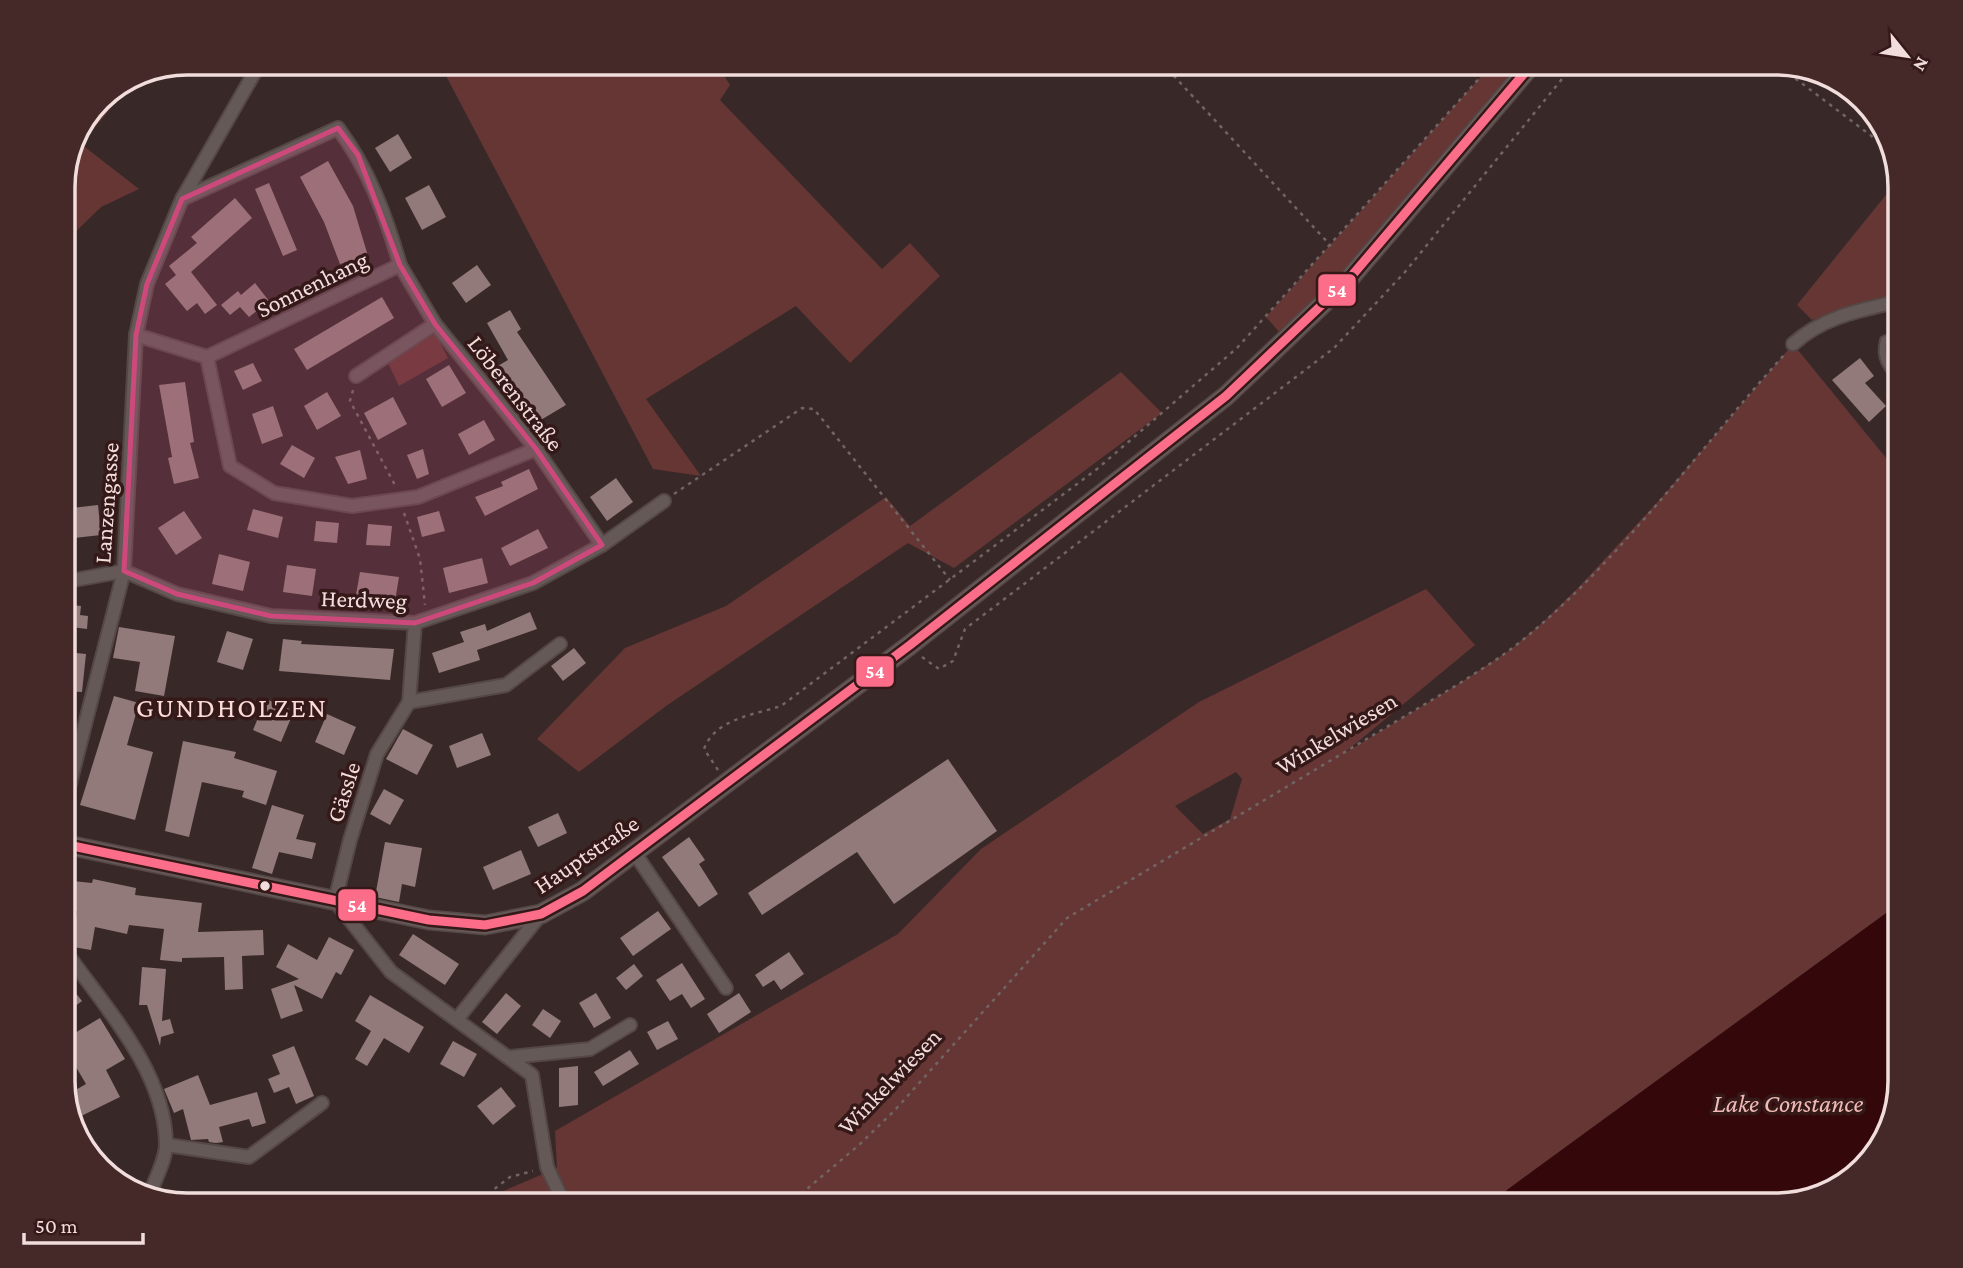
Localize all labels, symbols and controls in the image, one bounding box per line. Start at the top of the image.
north arrow [1872,21,1942,91]
text: N [1909,53,1934,75]
street label: Sonnenhang [252,245,373,323]
line badge: 54 [1317,273,1357,307]
text: 54 [1327,280,1347,301]
street label: Löberenstraße [463,330,569,456]
street label: Lanzengasse [88,441,124,565]
street label: Herdweg [320,584,408,614]
line badge: 54 [855,655,895,688]
text: 54 [865,661,885,682]
street label: Winkelwiesen [1271,686,1401,780]
district label: GUNDHOLZEN [136,692,328,723]
street label: Gässle [321,758,365,826]
street label: Hauptstraße [529,809,643,899]
unlabelled marker [258,879,272,893]
line badge: 54 [337,888,377,922]
text: 54 [347,895,367,916]
street label: Winkelwiesen [832,1022,946,1139]
water label: Lake Constance [1713,1089,1863,1118]
scale bar [24,1202,144,1246]
text: 50 m [35,1214,78,1238]

